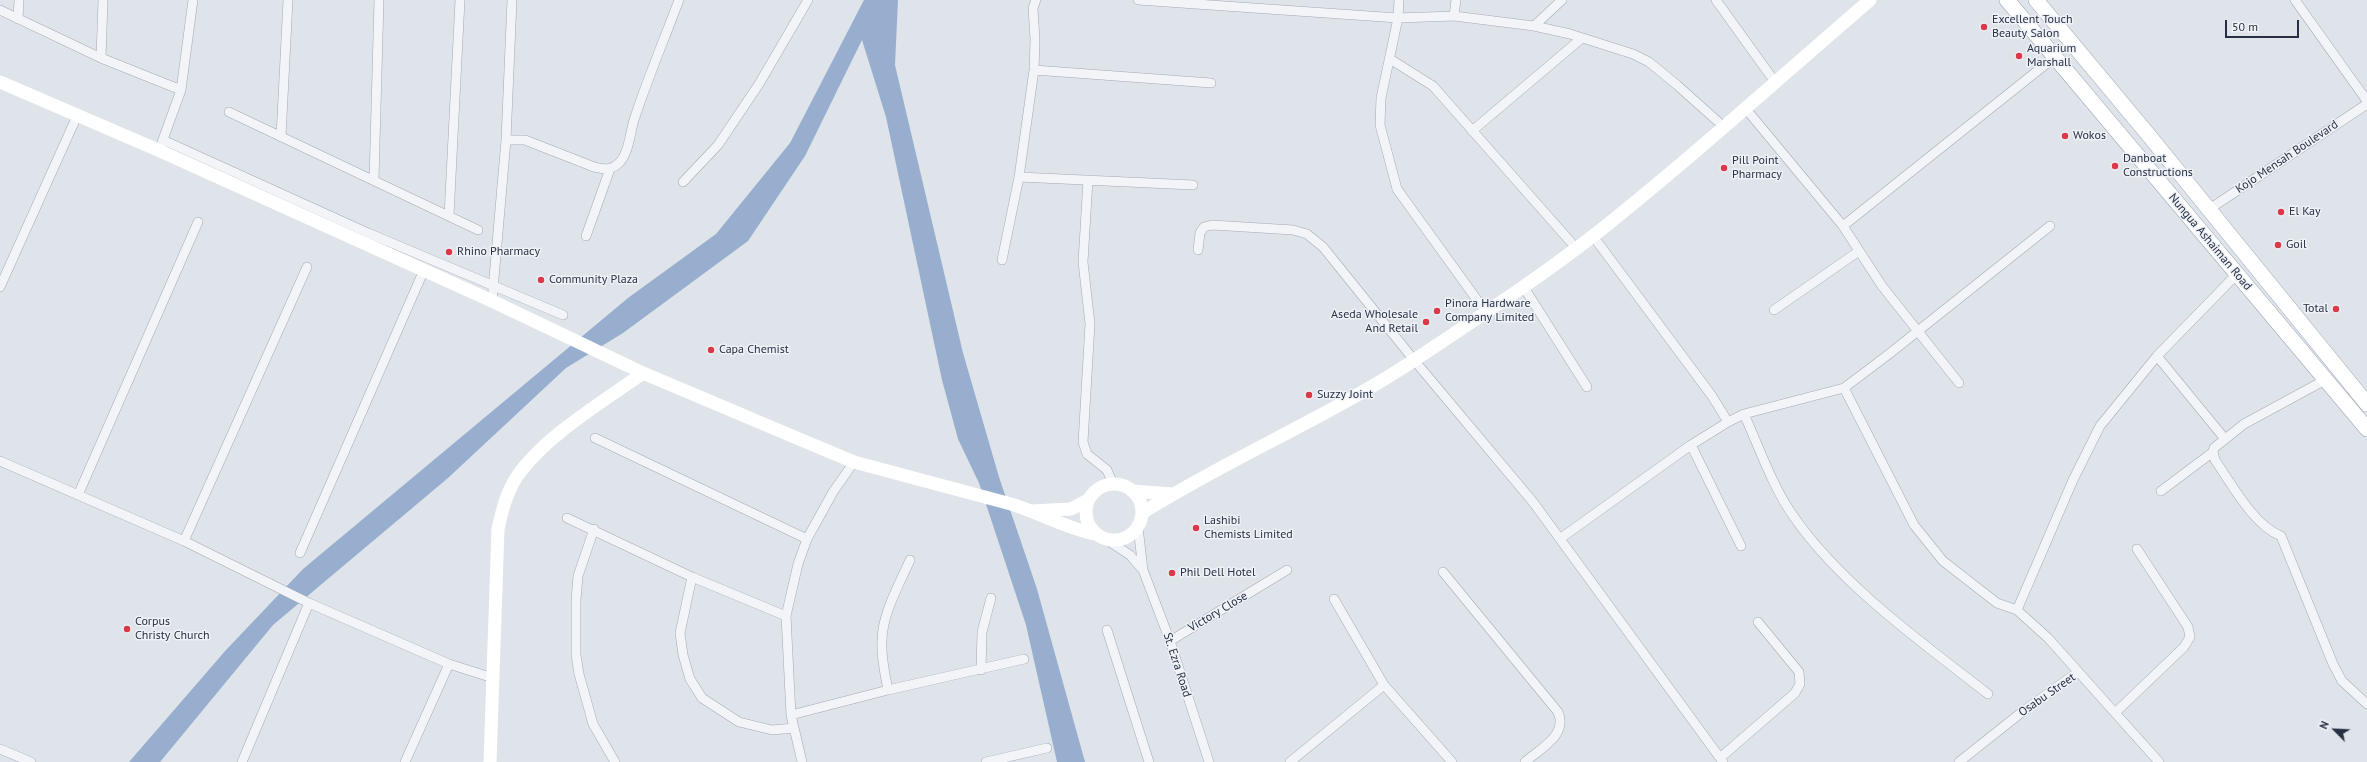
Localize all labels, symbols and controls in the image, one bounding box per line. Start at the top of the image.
scale bar [2227,12,2301,38]
place label: Excellent Touch Beauty Salon [1992,13,2072,41]
text: 50 m [2232,19,2258,34]
marker: Excellent Touch Beauty Salon [1979,22,1989,32]
place label: Aquarium Marshall [2027,42,2076,70]
marker: Aquarium Marshall [2014,51,2024,61]
street label: Kojo Mensah Boulevard [2233,117,2341,197]
place label: Wokos [2073,129,2106,143]
marker: Wokos [2060,131,2070,141]
place label: Danboat Constructions [2123,152,2193,180]
place label: Pill Point Pharmacy [1732,154,1782,182]
marker: Danboat Constructions [2110,161,2120,171]
marker: Pill Point Pharmacy [1719,163,1729,173]
street label: Nungua Ashaiman Road [2165,191,2255,293]
place label: El Kay [2289,205,2321,219]
marker: El Kay [2276,207,2286,217]
place label: Goil [2286,238,2306,252]
marker: Goil [2273,240,2283,250]
place label: Rhino Pharmacy [457,245,540,259]
marker: Rhino Pharmacy [444,247,454,257]
place label: Community Plaza [549,273,638,287]
marker: Community Plaza [536,275,546,285]
place label: Pinora Hardware Company Limited [1445,297,1534,325]
place label: Total [2303,302,2328,316]
marker: Total [2331,304,2341,314]
marker: Pinora Hardware Company Limited [1432,306,1442,316]
place label: Aseda Wholesale And Retail [1331,308,1418,336]
marker: Aseda Wholesale And Retail [1421,317,1431,327]
place label: Capa Chemist [719,343,789,357]
marker: Capa Chemist [706,345,716,355]
place label: Suzzy Joint [1317,388,1373,402]
marker: Suzzy Joint [1304,390,1314,400]
place label: Lashibi Chemists Limited [1204,514,1293,542]
marker: Lashibi Chemists Limited [1191,523,1201,533]
place label: Phil Dell Hotel [1180,566,1255,580]
marker: Phil Dell Hotel [1167,568,1177,578]
street label: Victory Close [1186,589,1250,635]
place label: Corpus Christy Church [135,615,210,643]
marker: Corpus Christy Church [122,624,132,634]
street label: St. Ezra Road [1160,631,1194,699]
street label: Osabu Street [2016,670,2078,720]
north arrow [2315,710,2355,750]
text: N [2316,719,2332,731]

